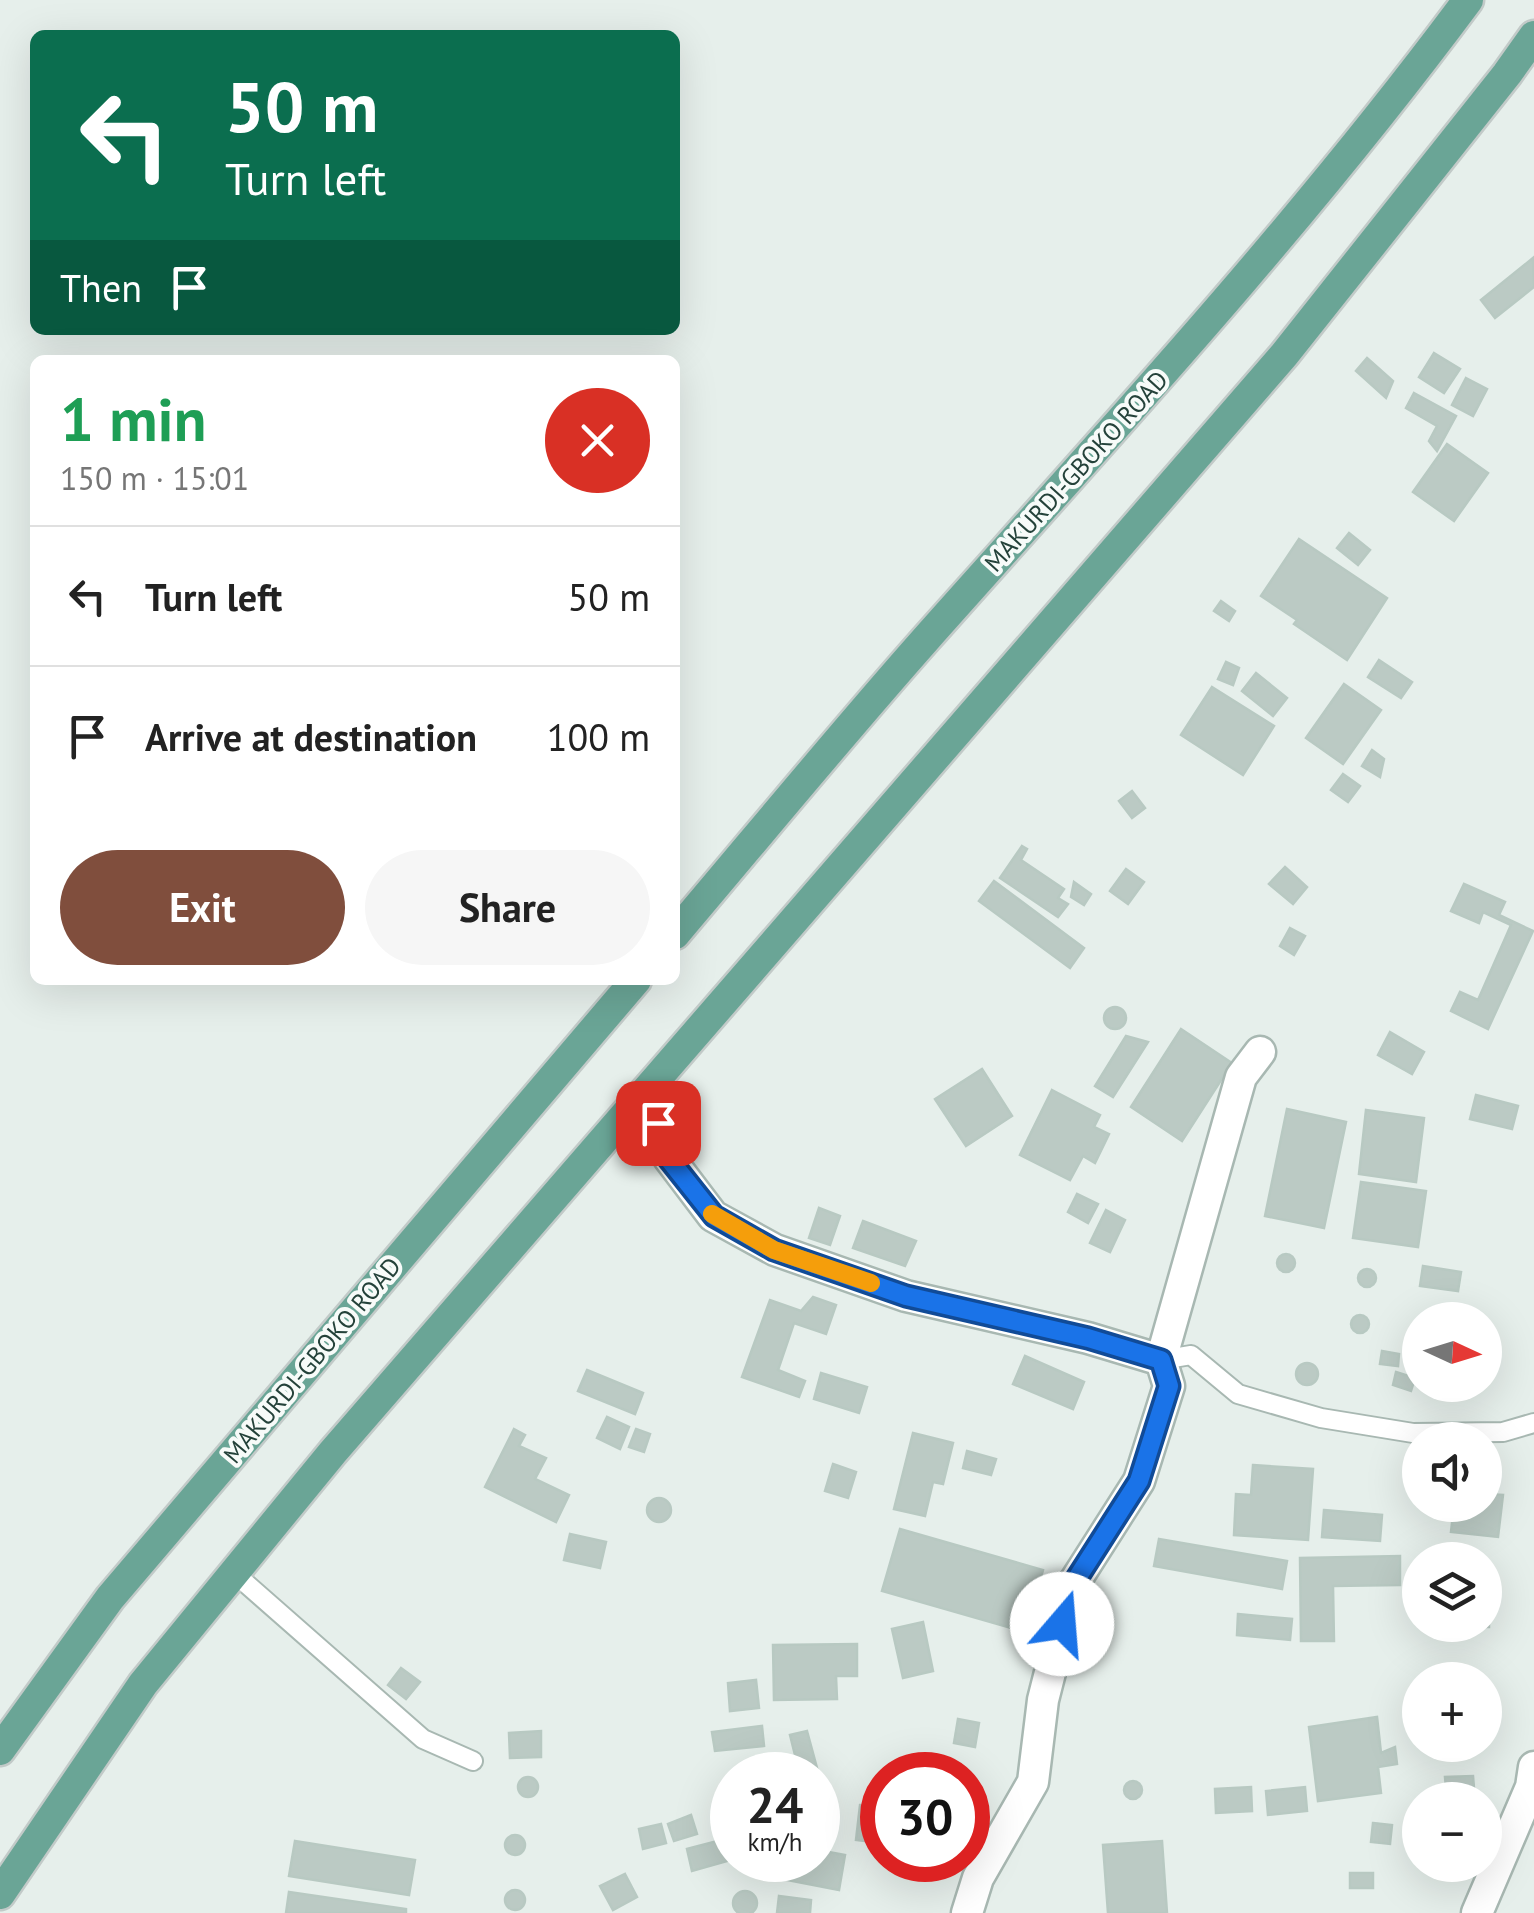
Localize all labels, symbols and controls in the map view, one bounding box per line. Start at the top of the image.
text: 50 m [225,61,378,151]
icon: left [60,70,190,200]
text: Turn left [225,149,386,207]
icon: arrive [162,260,217,315]
text: Then [60,263,142,312]
street label: MAKURDI-GBOKO ROAD [977,364,1175,578]
text: 1 min [60,380,206,458]
button: close [545,388,650,493]
text: 150 m · 15:01 [60,457,249,499]
icon: left [60,569,115,624]
text: Turn left [145,572,282,621]
text: 50 m [568,572,650,621]
icon: arrive [60,709,115,764]
text: Arrive at destination [145,712,477,761]
text: 100 m [547,712,650,761]
button: Exit [60,850,345,965]
button: Share [365,850,650,965]
pin [616,1081,701,1166]
icon: arrive [631,1096,686,1151]
street label: MAKURDI-GBOKO ROAD [216,1250,408,1470]
north arrow [1402,1302,1502,1402]
map controls [1402,1302,1502,1882]
button: sound [1402,1422,1502,1522]
button: layers [1402,1542,1502,1642]
position arrow [1010,1572,1114,1676]
button: + [1402,1662,1502,1762]
speed limit sign: 30 [860,1752,990,1882]
text: 24 [747,1772,803,1837]
button: − [1402,1782,1502,1882]
text: km/h [748,1826,802,1858]

